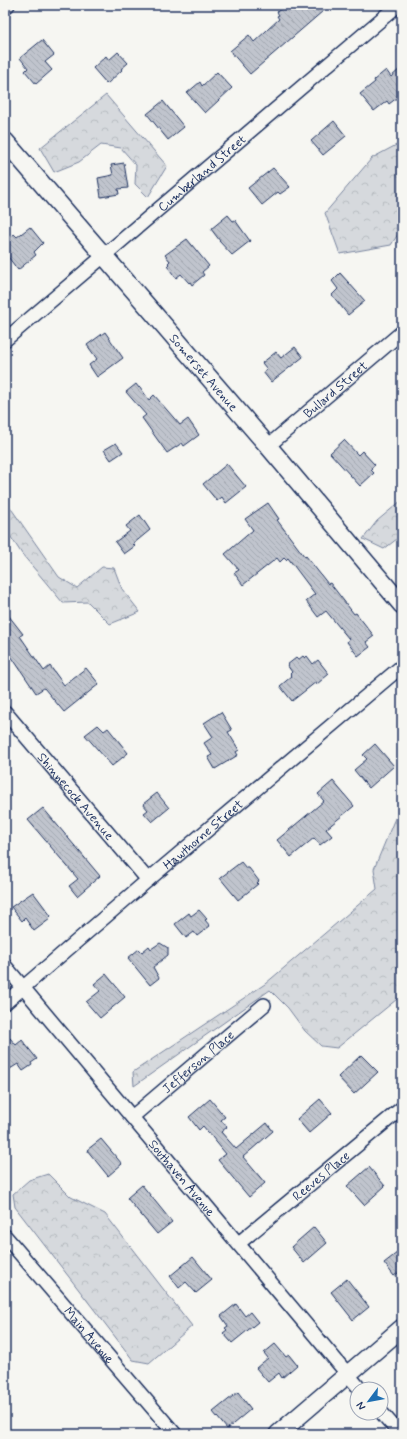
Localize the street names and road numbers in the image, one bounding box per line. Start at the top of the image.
street label: Cumberland Street [155,131,250,216]
street label: Somerset Avenue [165,331,241,415]
street label: Bullard Street [300,358,372,422]
street label: Shinnecock Avenue [33,749,117,844]
street label: Hawthorne Street [160,796,247,874]
street label: Jefferson Place [159,1027,238,1098]
street label: Southaven Avenue [144,1136,218,1220]
street label: Reeves Place [289,1148,354,1205]
street label: Main Avenue [59,1304,118,1368]

